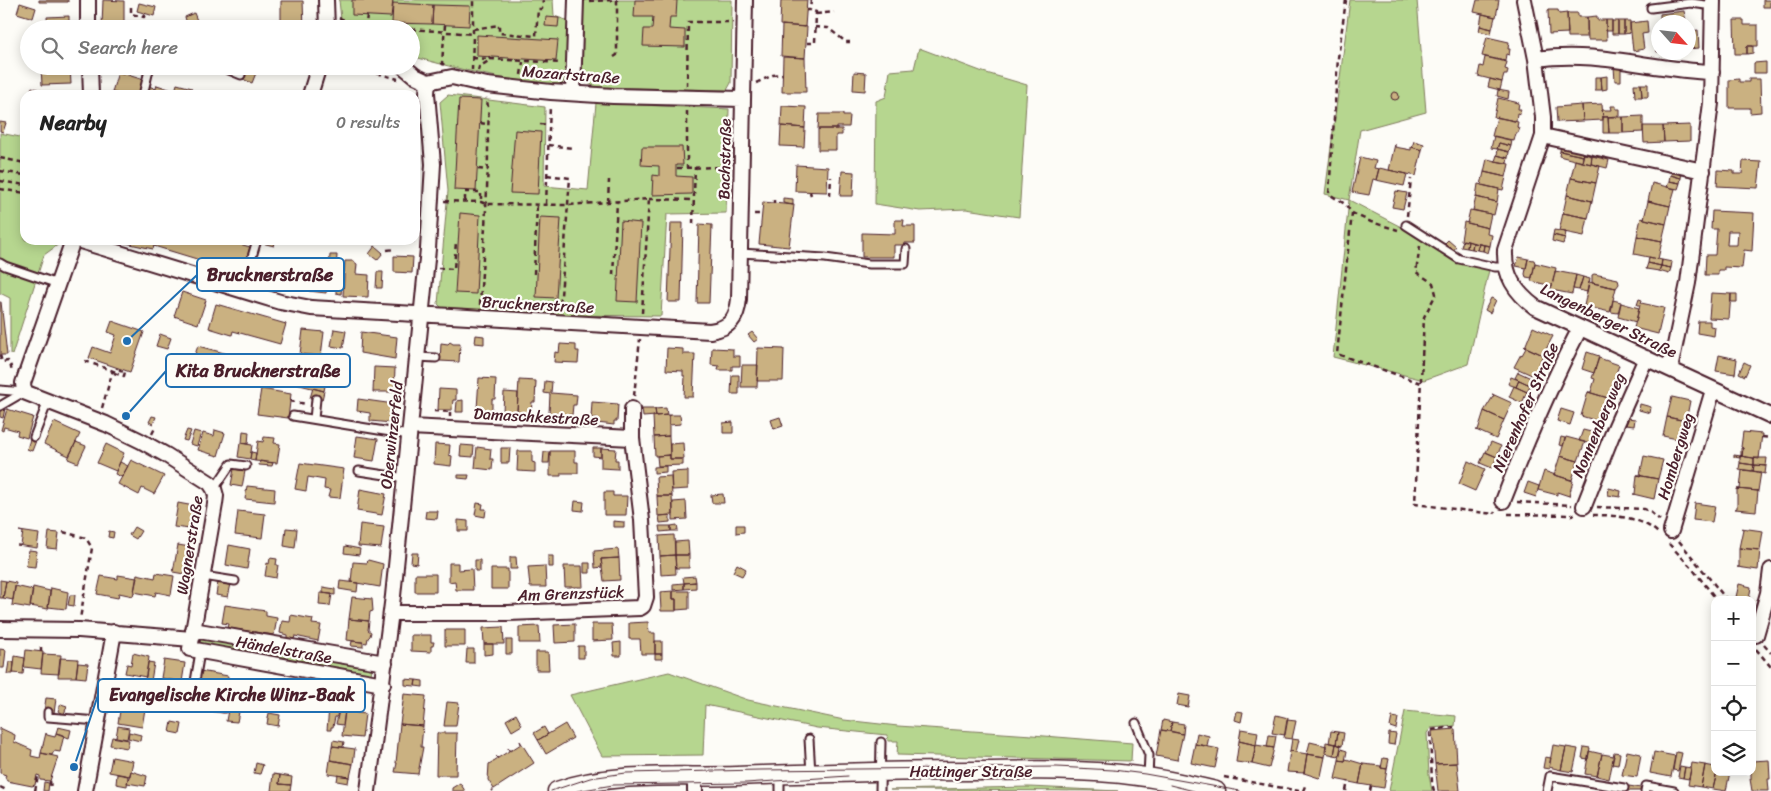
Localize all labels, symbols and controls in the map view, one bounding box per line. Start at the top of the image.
north arrow [1651,15,1696,60]
search box [20,20,420,75]
text: Search here [78,31,178,64]
icon: search [38,34,66,62]
street label: Mozartstraße [521,57,621,92]
text: Nearby [40,104,106,142]
text: 0 results [336,108,400,137]
street label: Bachstraße [709,118,740,200]
callout: Brucknerstraße [197,258,344,291]
text: Brucknerstraße [207,259,334,291]
street label: Langenberger Straße [1535,275,1683,366]
street label: Brucknerstraße [481,287,595,322]
street label: Nierenhofer Straße [1484,338,1567,477]
callout: Kita Brucknerstraße [166,354,350,387]
text: Kita Brucknerstraße [175,355,341,387]
street label: Nonnenbergweg [1563,368,1634,482]
street label: Oberwinzerfeld [371,378,412,490]
street label: Damaschkestraße [473,399,599,434]
street label: Hombergweg [1648,409,1703,503]
street label: Wagnerstraße [167,493,212,597]
street label: Am Grenzstück [516,577,625,610]
map controls [1711,596,1756,776]
button: + [1711,596,1756,641]
street label: Händelstraße [234,627,334,672]
button: − [1711,641,1756,686]
callout: Evangelische Kirche Winz-Baak [98,679,365,712]
text: Evangelische Kirche Winz-Baak [109,679,355,711]
button: locate [1711,686,1756,731]
button: layers [1711,731,1756,776]
street label: Hattinger Straße [909,757,1033,786]

